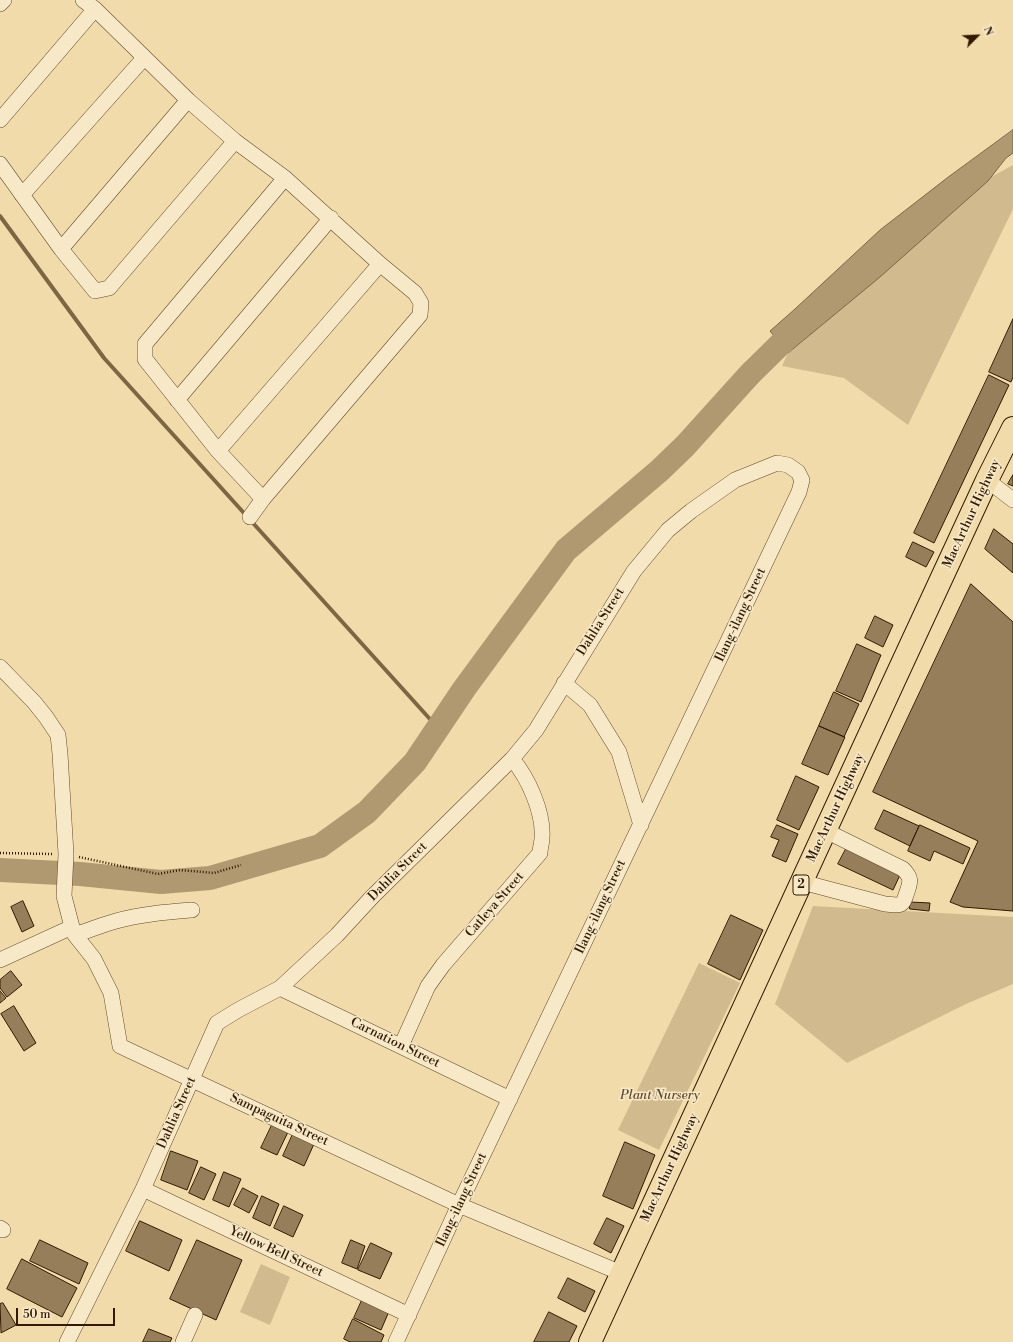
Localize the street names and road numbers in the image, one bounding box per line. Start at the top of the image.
street label: MacArthur Highway [940,457,1004,571]
street label: Ilang-ilang Street [712,565,770,665]
street label: Dahlia Street [574,585,628,659]
street label: MacArthur Highway [804,751,868,865]
street label: Dahlia Street [365,839,431,905]
street label: Ilang-ilang Street [572,857,630,957]
street label: Catleya Street [462,869,528,941]
road number: 2 [793,875,809,895]
street label: Carnation Street [348,1015,442,1071]
street label: Dahlia Street [154,1075,200,1151]
street label: Sampaguita Street [227,1090,331,1150]
street label: MacArthur Highway [638,1111,702,1225]
street label: Ilang-ilang Street [433,1150,491,1250]
street label: Yellow Bell Street [227,1223,325,1281]

